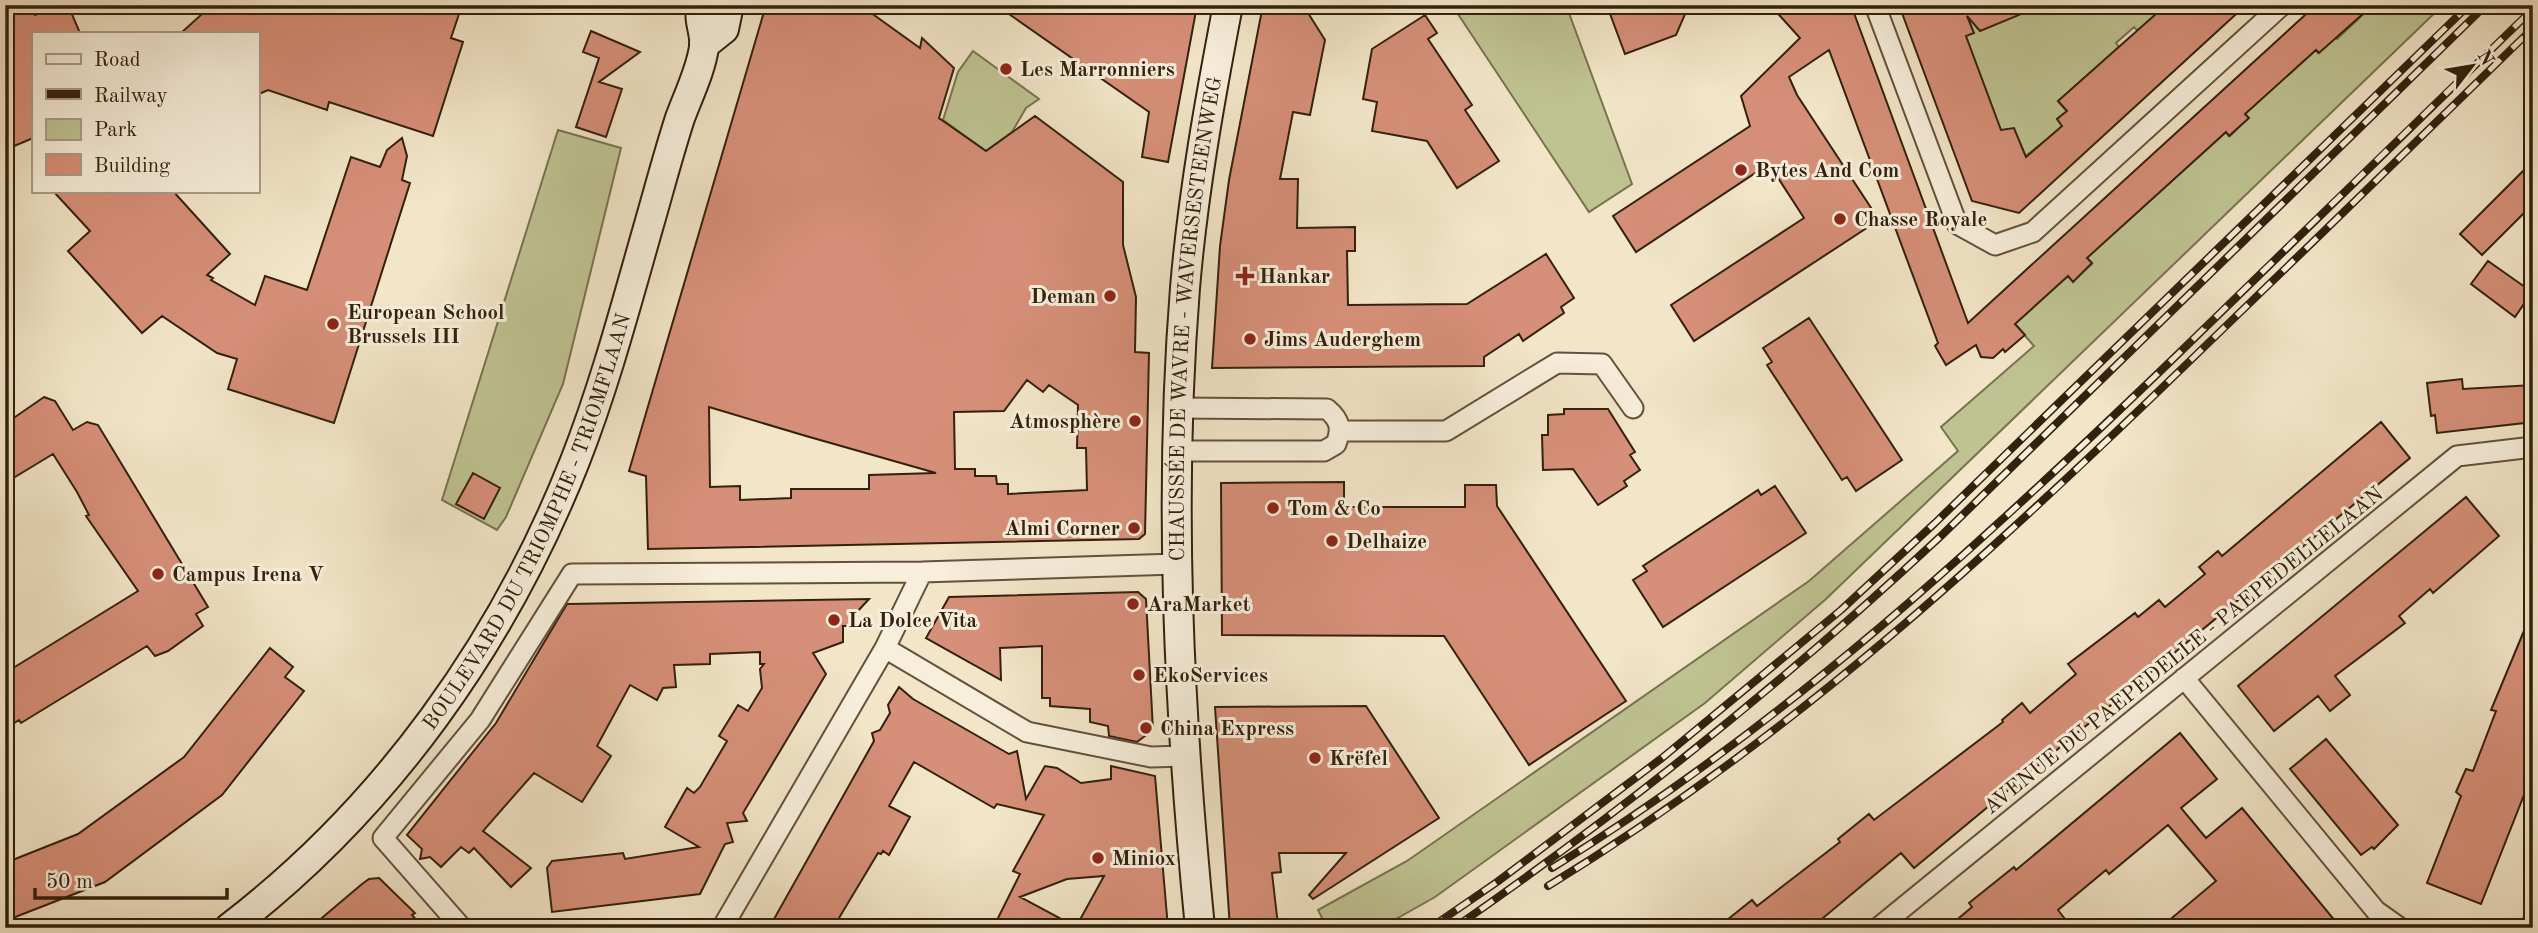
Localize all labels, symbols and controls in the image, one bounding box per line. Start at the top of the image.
legend [32,32,259,192]
north arrow [2436,32,2506,102]
text: N [2473,47,2497,70]
text: Road [94,50,141,71]
place label: Les Marronniers [1020,60,1175,81]
marker: Les Marronniers [998,61,1014,77]
street label: CHAUSSÉE DE WAVRE - WAVERSESTEENWEG [1164,75,1226,561]
text: Railway [94,86,168,107]
text: Park [94,120,137,141]
text: Building [94,156,171,177]
place label: Bytes And Com [1755,161,1900,182]
marker: Bytes And Com [1733,162,1749,178]
place label: Chasse Royale [1854,210,1987,231]
marker: Chasse Royale [1832,211,1848,227]
place label: Hankar [1259,267,1330,288]
marker: Hankar [1237,268,1253,284]
place label: Deman [1030,287,1096,308]
marker: Deman [1102,288,1118,304]
place label: European School Brussels III [347,303,505,348]
street label: BOULEVARD DU TRIOMPHE - TRIOMFLAAN [420,311,635,734]
marker: European School Brussels III [325,316,341,332]
place label: Jims Auderghem [1264,330,1421,351]
marker: Jims Auderghem [1242,331,1258,347]
place label: Atmosphère [1009,412,1121,433]
marker: Atmosphère [1127,413,1143,429]
street label: AVENUE DU PAEPEDELLE - PAEPEDELLELAAN [1980,483,2388,819]
place label: Tom & Co [1287,499,1381,520]
marker: Tom & Co [1265,500,1281,516]
place label: Almi Corner [1005,519,1120,540]
marker: Almi Corner [1126,520,1142,536]
place label: Delhaize [1346,532,1427,553]
marker: Delhaize [1324,533,1340,549]
place label: Campus Irena V [172,565,324,586]
marker: Campus Irena V [150,566,166,582]
place label: AraMarket [1147,595,1251,616]
marker: AraMarket [1125,596,1141,612]
place label: La Dolce Vita [848,611,978,632]
marker: La Dolce Vita [826,612,842,628]
place label: EkoServices [1153,666,1268,687]
marker: EkoServices [1131,667,1147,683]
place label: China Express [1160,719,1294,740]
marker: China Express [1138,720,1154,736]
place label: Krëfel [1329,749,1388,770]
marker: Krëfel [1307,750,1323,766]
place label: Miniox [1112,849,1176,870]
marker: Miniox [1090,850,1106,866]
scale bar [35,856,228,900]
text: 50 m [46,872,93,893]

